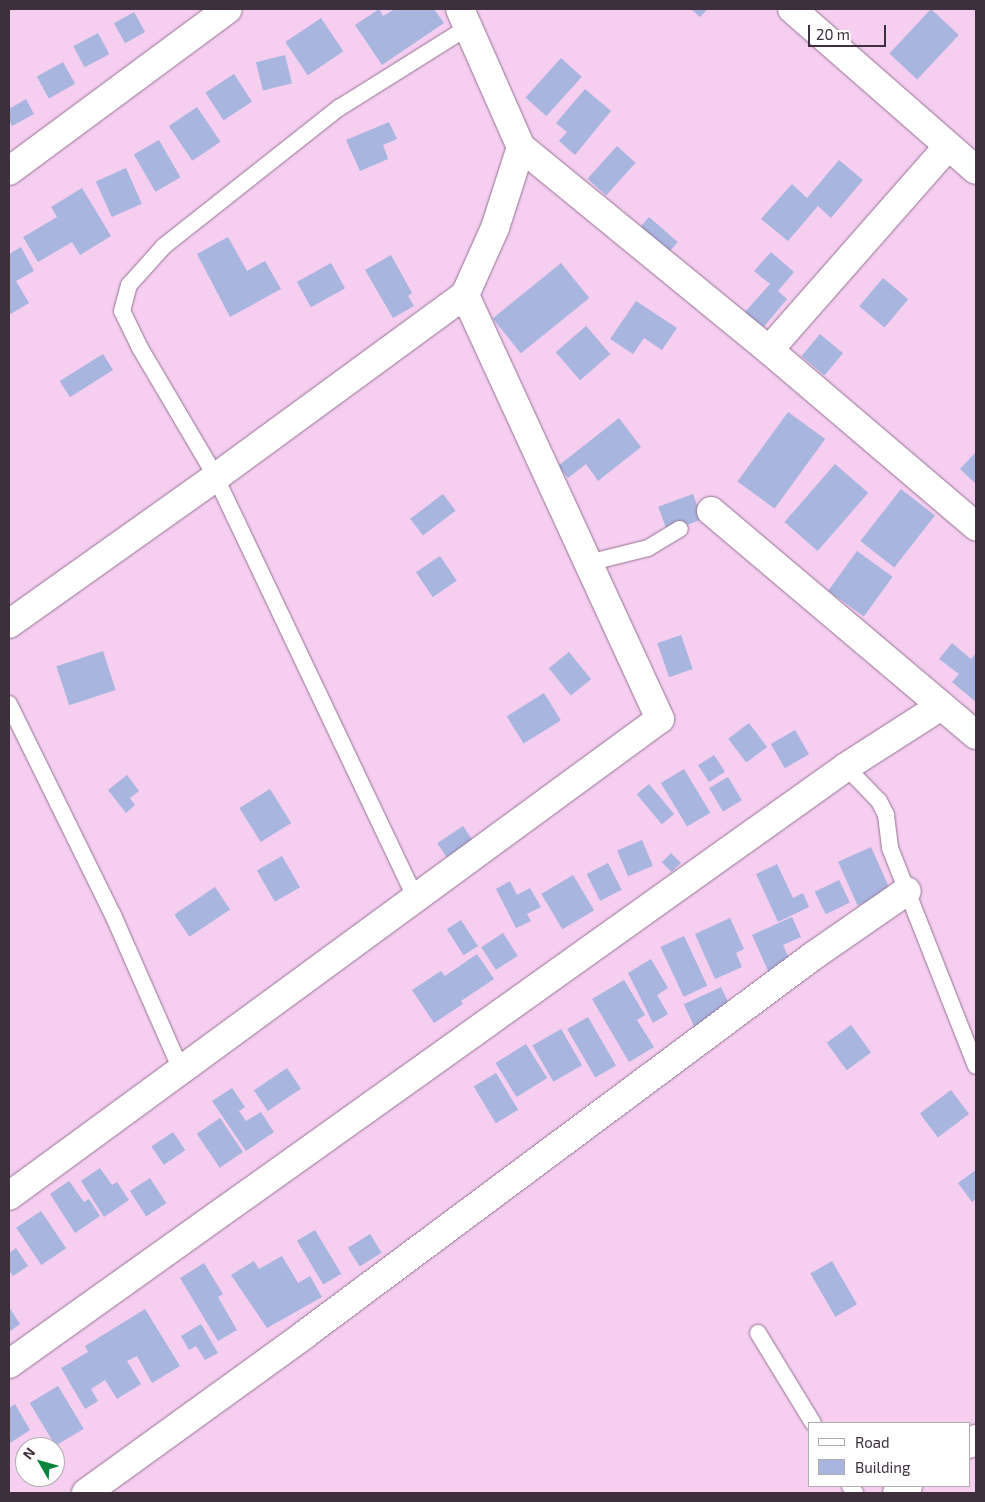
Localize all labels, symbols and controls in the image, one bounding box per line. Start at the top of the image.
scale bar [810,15,888,47]
text: 20 m [816,25,850,43]
legend [808,1422,970,1487]
text: Road [855,1433,890,1451]
north arrow [15,1437,65,1487]
text: N [19,1444,38,1462]
text: Building [855,1458,910,1476]

